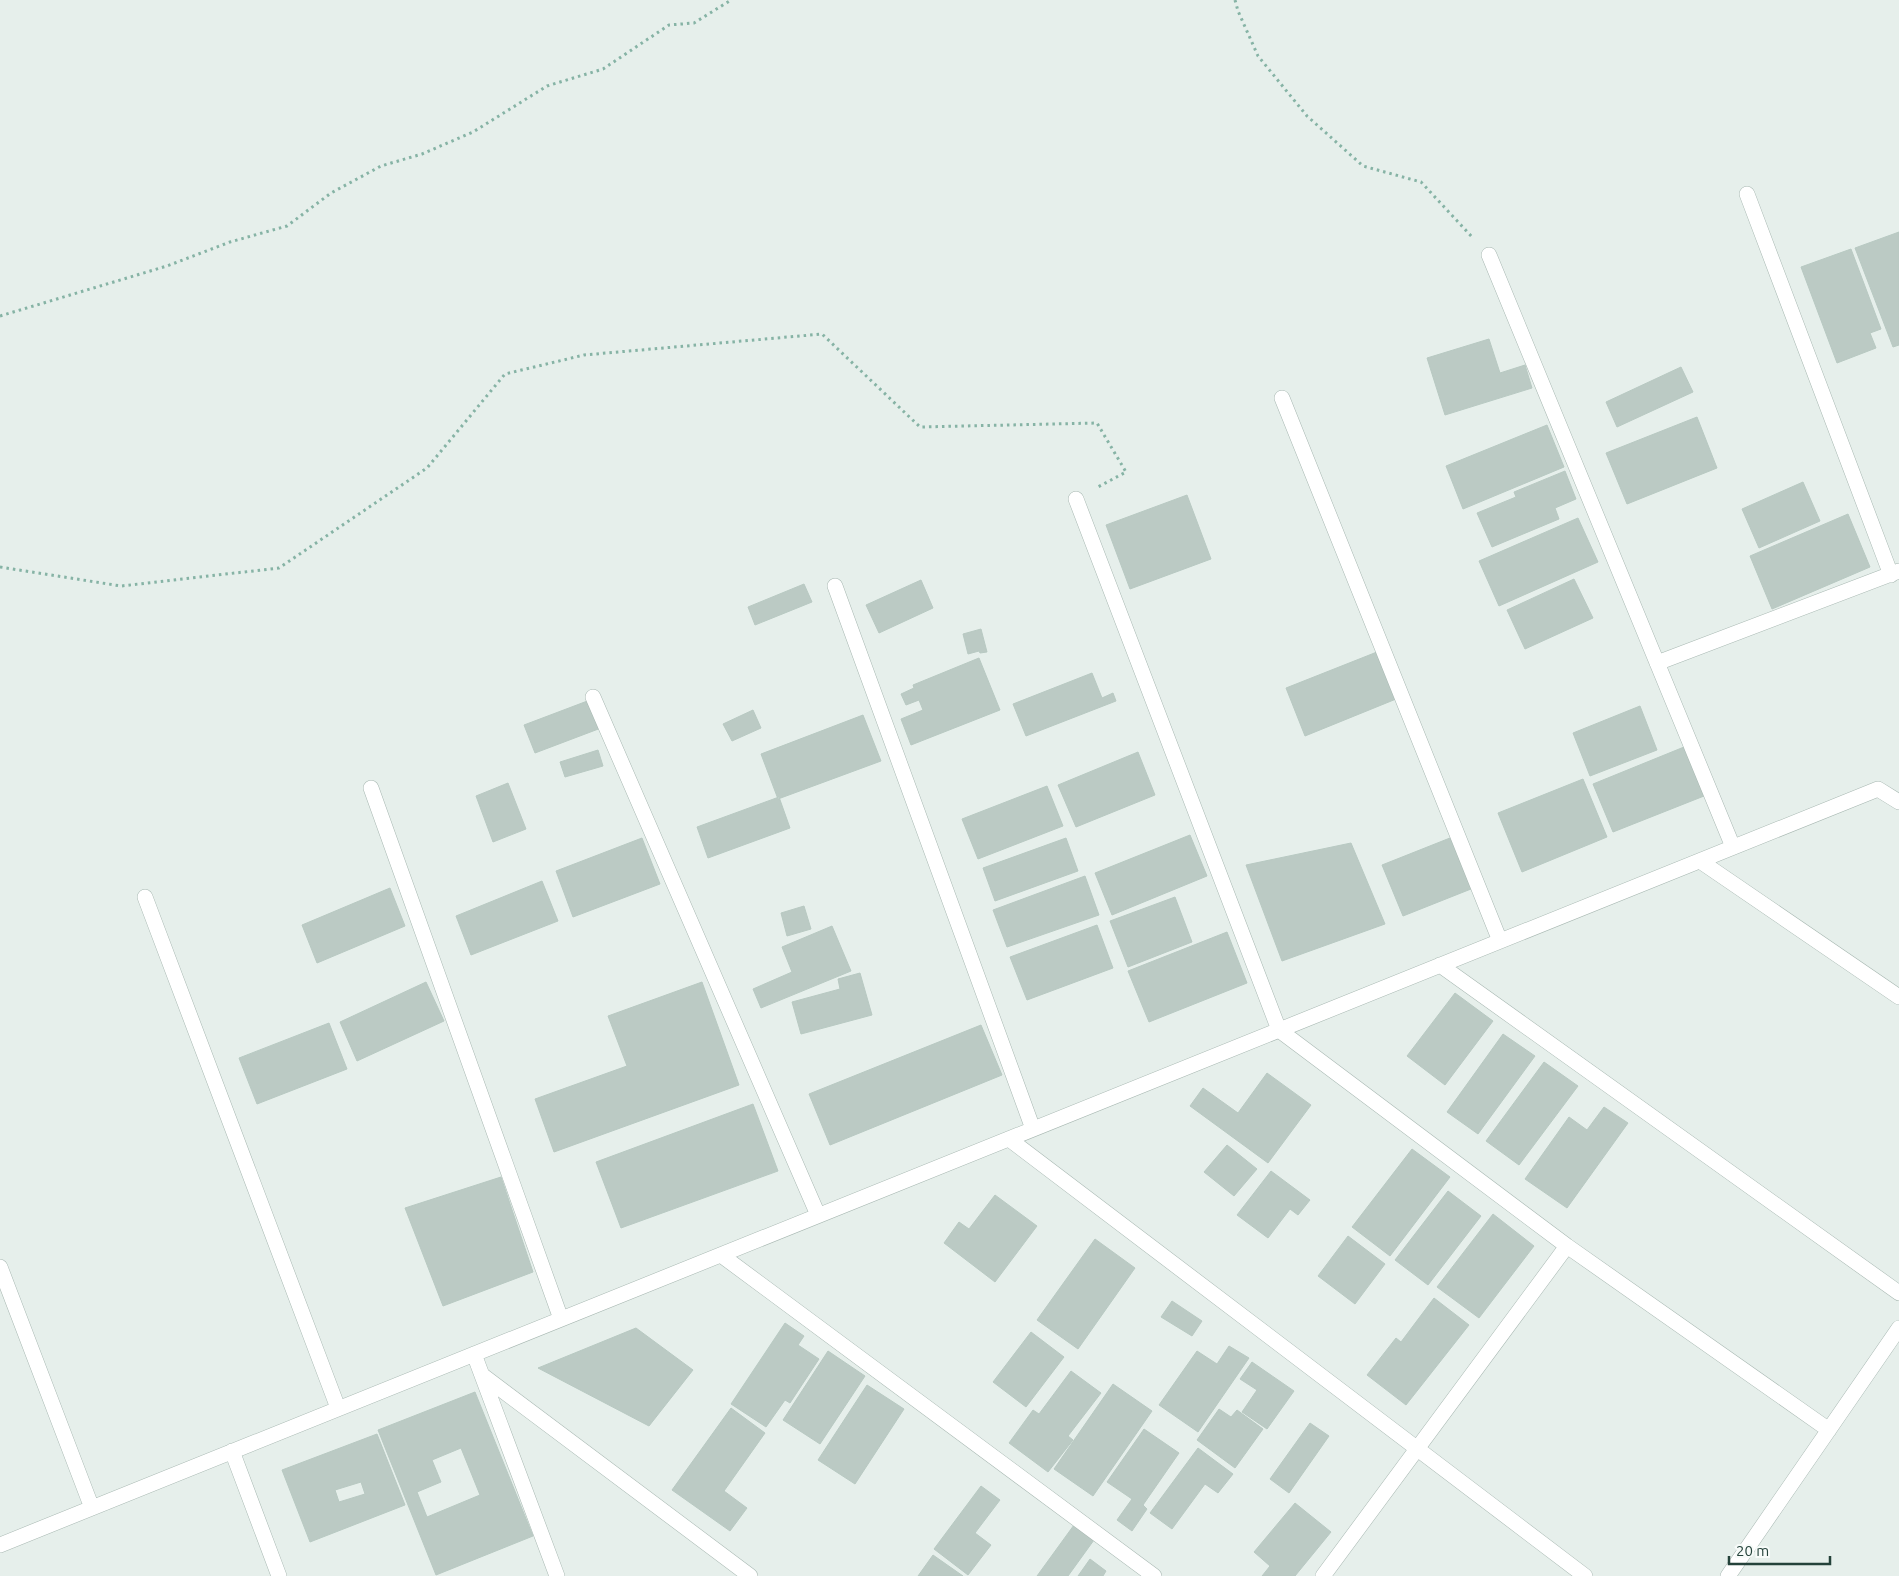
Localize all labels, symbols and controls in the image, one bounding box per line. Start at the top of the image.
scale bar [1729,1534,1830,1566]
text: 20 m [1736,1542,1769,1559]

